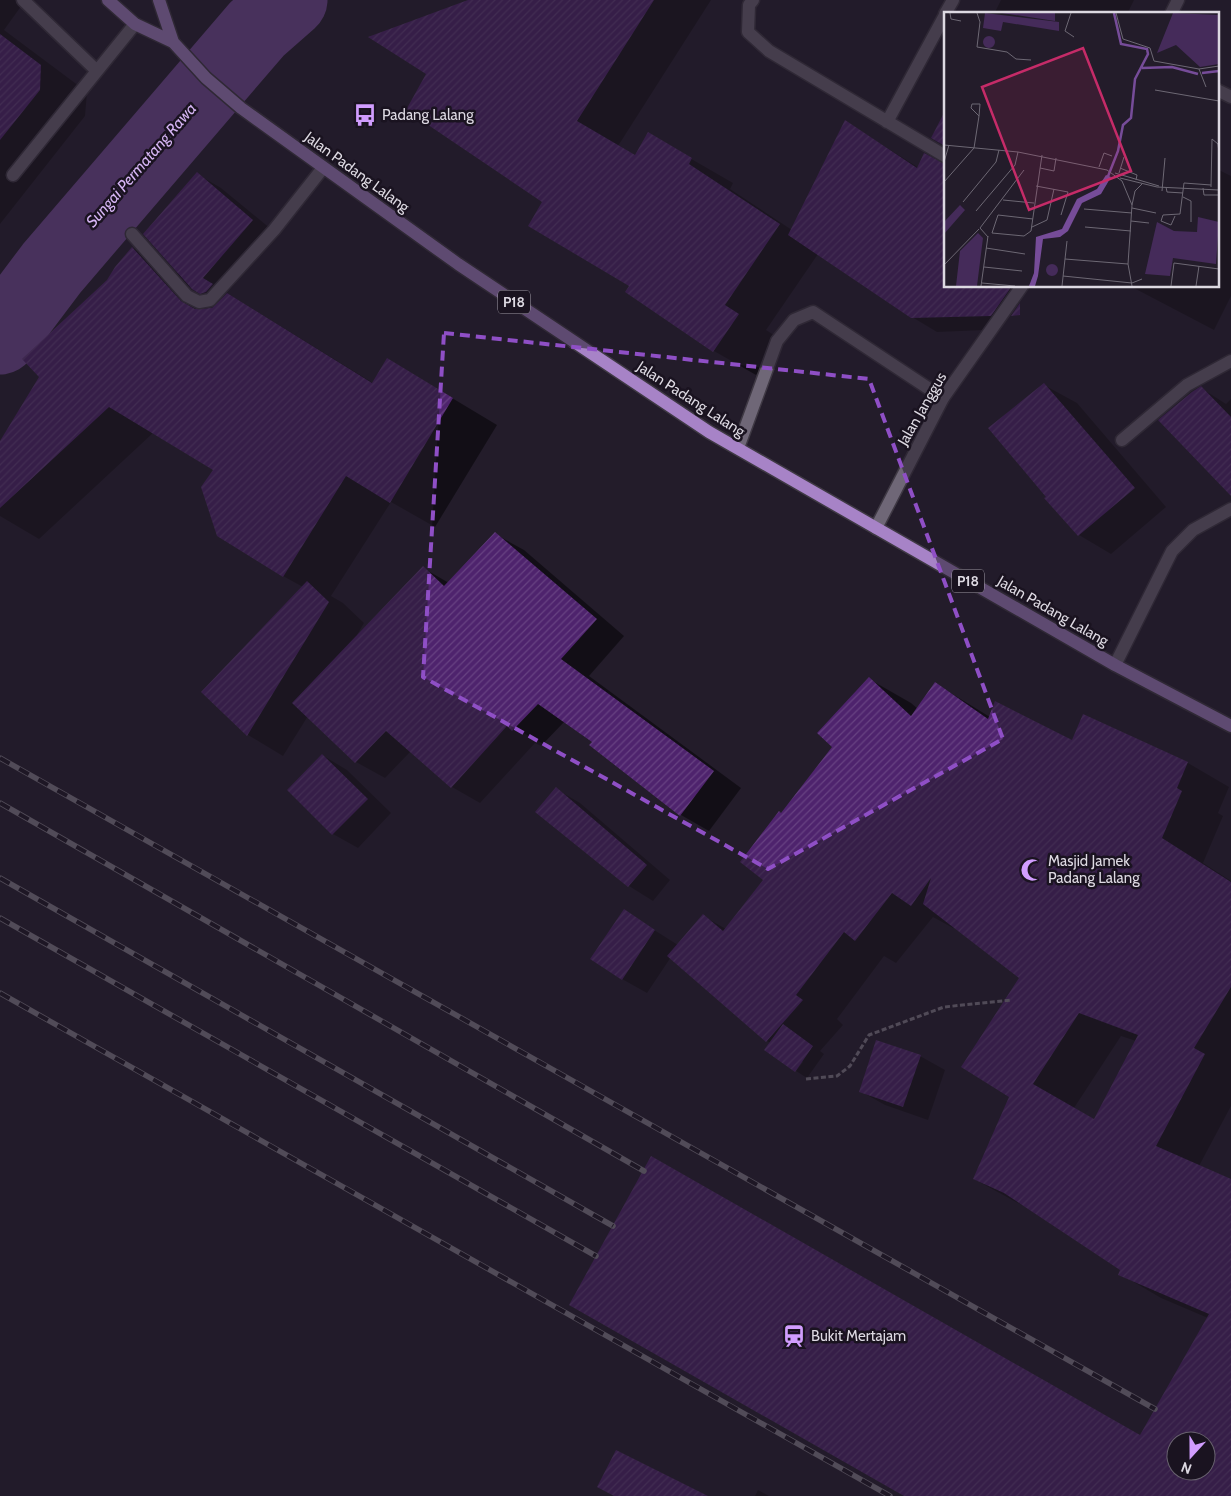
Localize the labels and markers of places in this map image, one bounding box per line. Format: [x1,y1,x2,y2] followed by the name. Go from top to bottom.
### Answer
[352,102,378,128] bus stop icon: Padang Lalang
[382,106,474,124] place label: Padang Lalang
[1048,852,1140,887] place label: Masjid Jamek Padang Lalang
[1019,857,1045,883] mosque icon: Masjid Jamek Padang Lalang
[781,1323,807,1349] station icon: Bukit Mertajam
[811,1327,906,1345] place label: Bukit Mertajam

